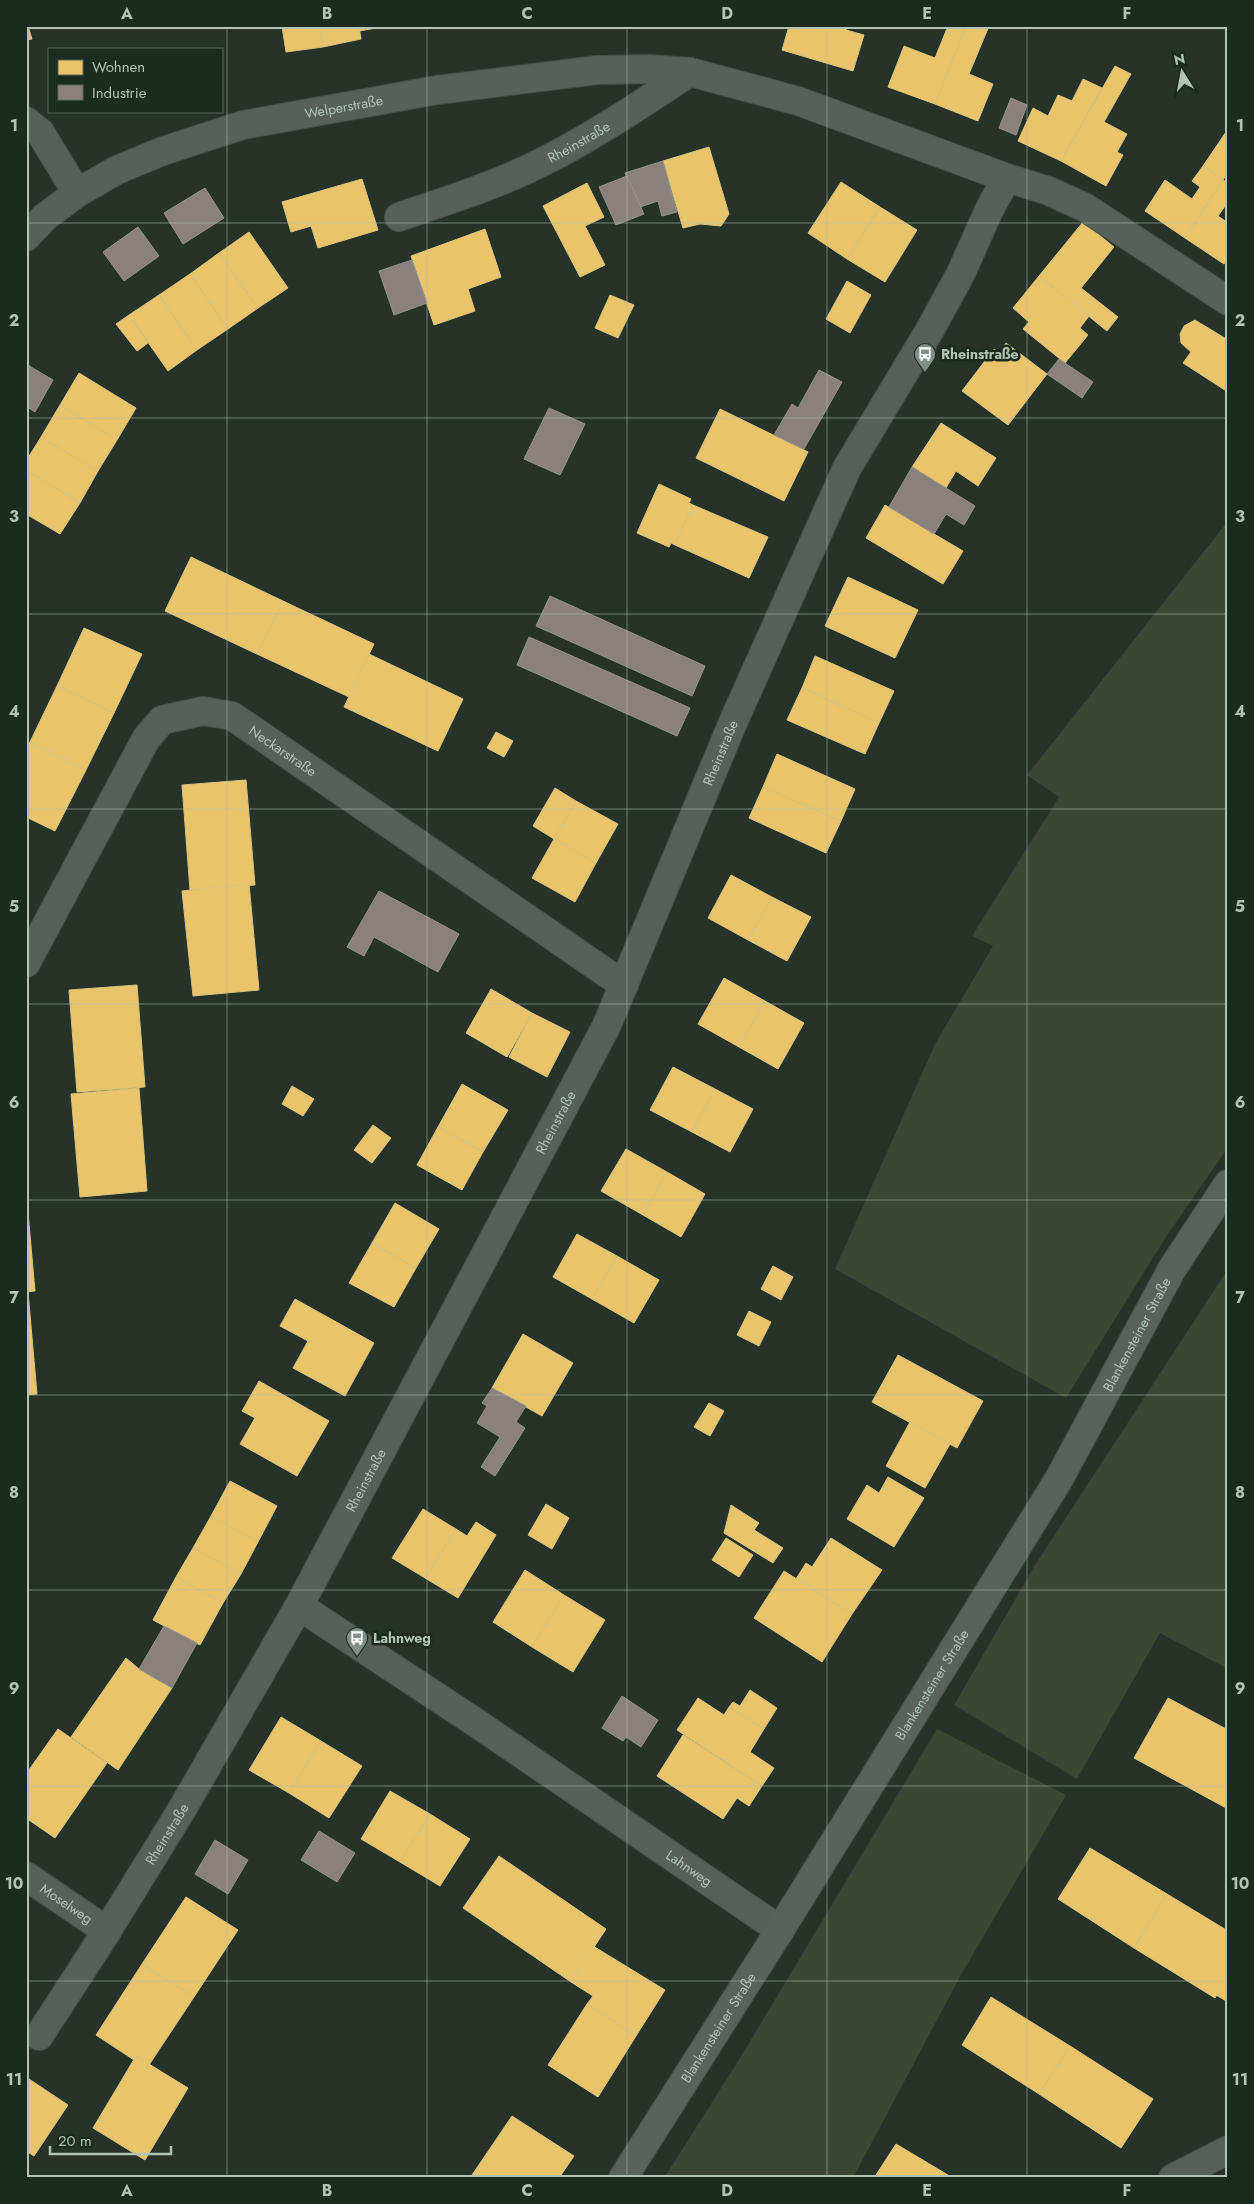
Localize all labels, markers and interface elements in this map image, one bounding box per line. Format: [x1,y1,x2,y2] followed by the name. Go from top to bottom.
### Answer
[120,2,133,25] text: A
[322,2,332,25] text: B
[521,2,533,25] text: C
[721,2,733,25] text: D
[922,2,932,25] text: E
[1123,2,1131,25] text: F
[48,48,222,112] legend
[1156,48,1206,98] north arrow
[1172,48,1187,70] text: N
[92,56,145,78] text: Wohnen
[92,82,147,104] text: Industrie
[303,90,384,124] street label: Welperstraße
[10,114,18,137] text: 1
[1236,114,1244,137] text: 1
[544,116,614,168] street label: Rheinstraße
[9,309,19,332] text: 2
[1235,309,1245,332] text: 2
[913,342,937,373] bus stop icon: Rheinstraße
[941,344,1019,364] place label: Rheinstraße
[9,505,19,528] text: 3
[1235,505,1245,528] text: 3
[8,700,20,723] text: 4
[1234,700,1246,723] text: 4
[698,717,743,789] street label: Rheinstraße
[245,721,321,781] street label: Neckarstraße
[9,895,19,918] text: 5
[1235,895,1245,918] text: 5
[530,1087,580,1158] street label: Rheinstraße
[9,1091,19,1114] text: 6
[1235,1091,1245,1114] text: 6
[1098,1274,1176,1395] street label: Blankensteiner Straße
[9,1286,19,1309] text: 7
[1235,1286,1245,1309] text: 7
[341,1445,391,1515] street label: Rheinstraße
[9,1481,19,1504] text: 8
[1235,1481,1245,1504] text: 8
[890,1625,974,1744] street label: Blankensteiner Straße
[345,1626,369,1657] bus stop icon: Lahnweg
[373,1628,431,1648] place label: Lahnweg
[9,1677,19,1700] text: 9
[1235,1677,1245,1700] text: 9
[140,1800,193,1869] street label: Rheinstraße
[662,1845,716,1891] street label: Lahnweg
[5,1872,23,1895] text: 10
[1231,1872,1249,1895] text: 10
[36,1879,97,1929] street label: Moselweg
[676,1969,761,2087] street label: Blankensteiner Straße
[6,2068,22,2091] text: 11
[1232,2068,1248,2091] text: 11
[50,2124,171,2156] scale bar
[58,2130,92,2152] text: 20 m
[120,2179,133,2202] text: A
[322,2179,332,2202] text: B
[521,2179,533,2202] text: C
[721,2179,733,2202] text: D
[922,2179,932,2202] text: E
[1123,2179,1131,2202] text: F

